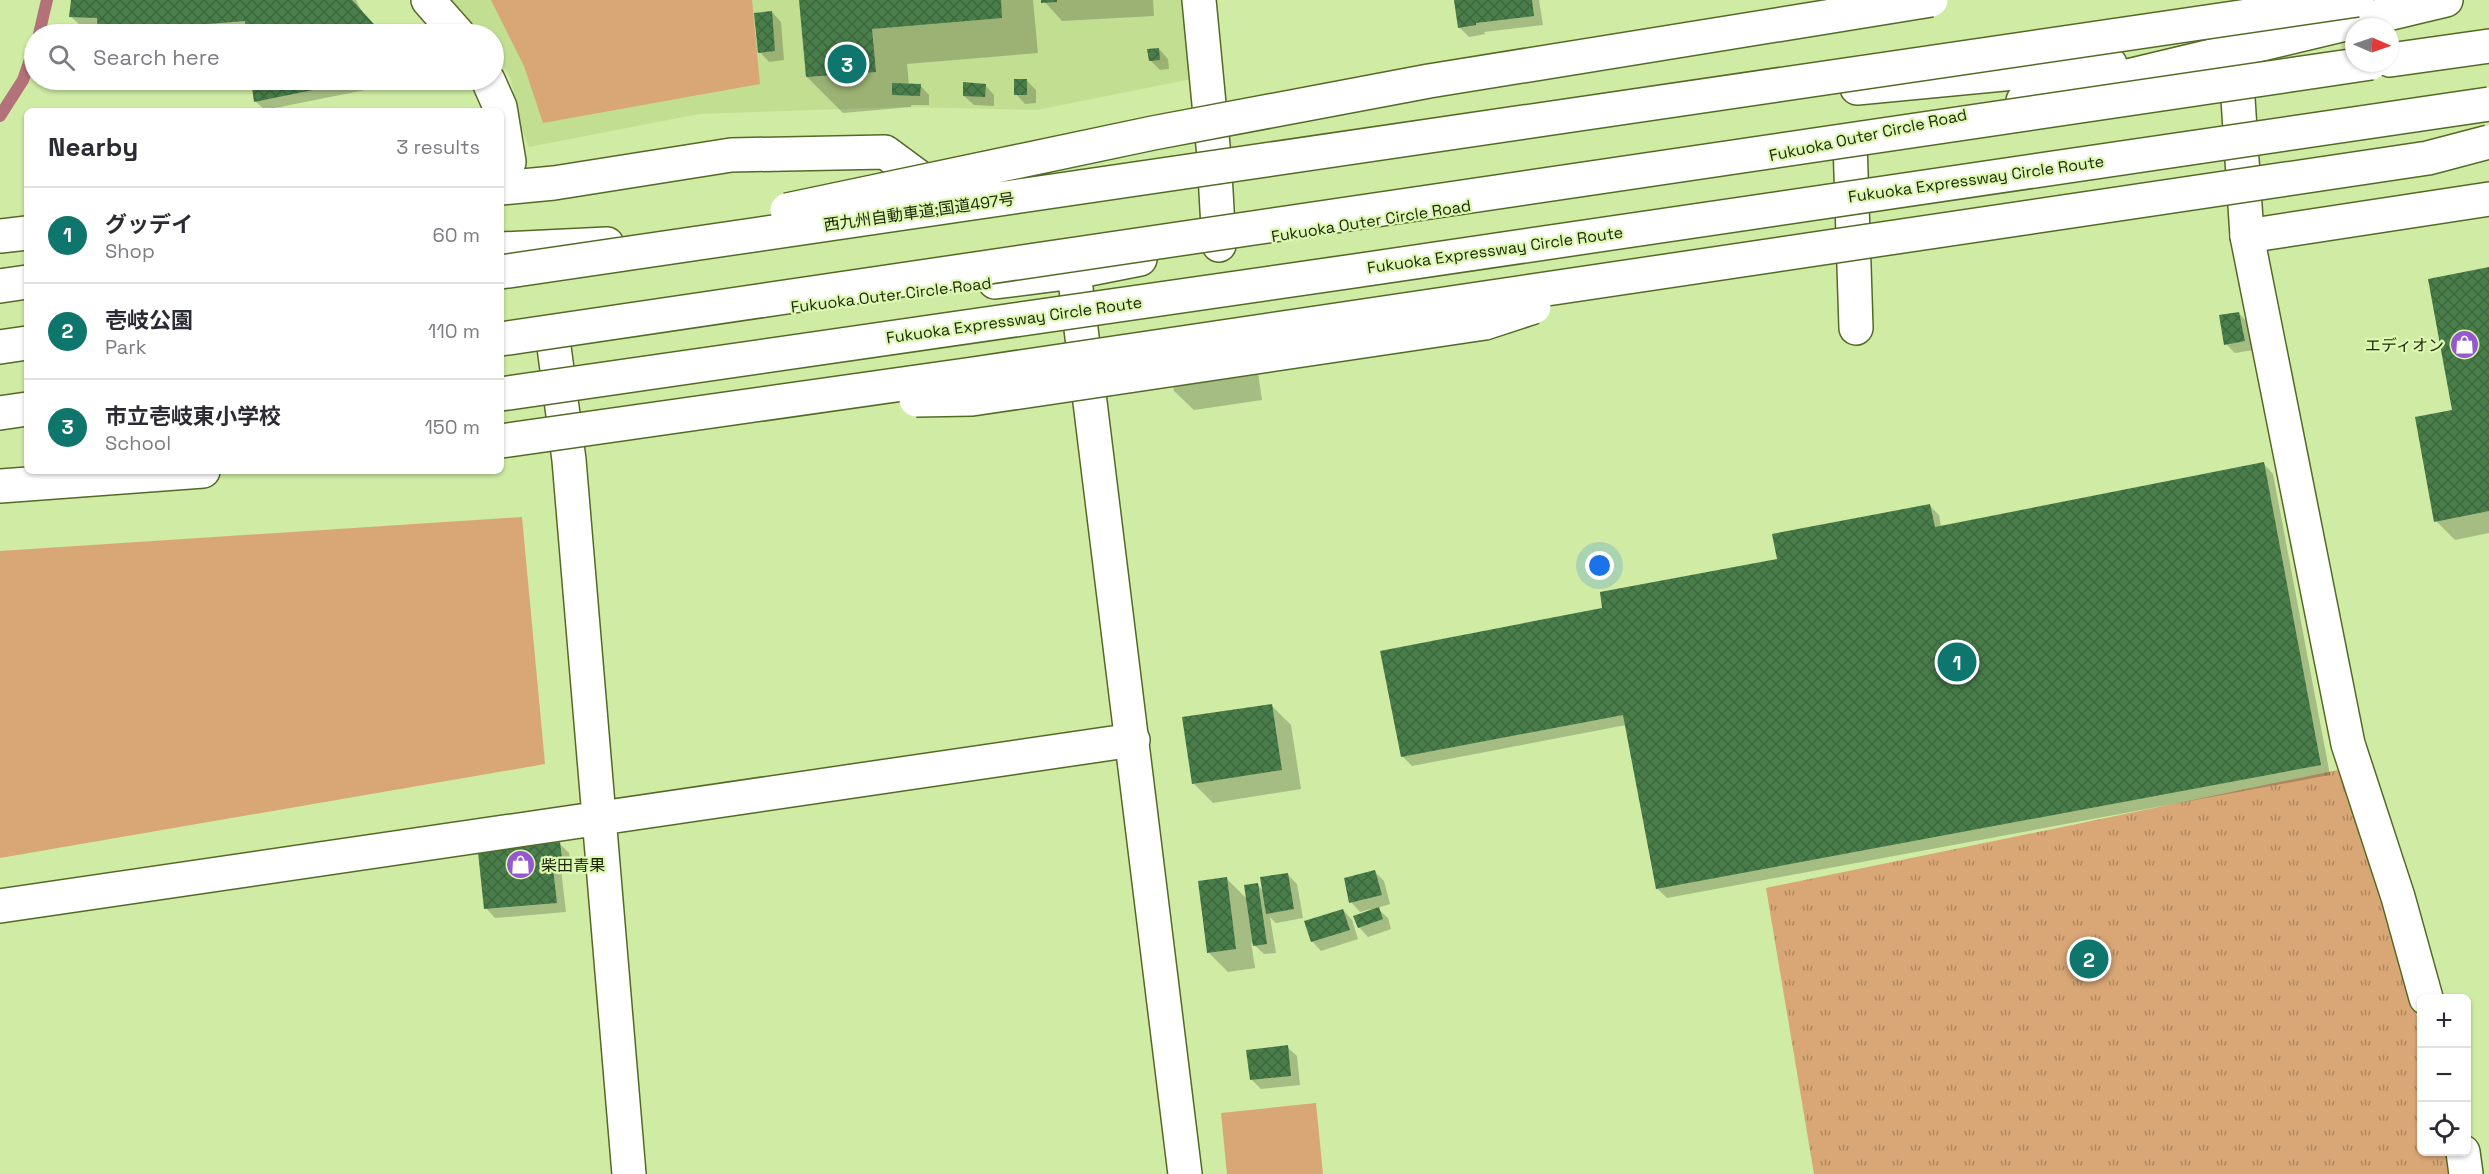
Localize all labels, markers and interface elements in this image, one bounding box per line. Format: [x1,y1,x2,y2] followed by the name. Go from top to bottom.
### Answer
[2345,18,2399,72] north arrow
[24,24,504,90] search box
[45,41,78,74] icon: search
[828,42,866,86] pin: 3
[93,43,220,71] text: Search here
[1767,104,1969,166] street label: Fukuoka Outer Circle Road
[48,130,138,164] text: Nearby
[396,134,480,160] text: 3 results
[1847,151,2105,207] street label: Fukuoka Expressway Circle Route
[822,188,1016,236] street label: 西九州自動車道;国道497号
[1270,195,1472,247] street label: Fukuoka Outer Circle Road
[105,210,193,238] text: グッデイ
[63,222,72,248] text: 1
[433,222,480,248] text: 60 m
[1366,222,1624,278] street label: Fukuoka Expressway Circle Route
[105,238,155,264] text: Shop
[790,272,992,318] street label: Fukuoka Outer Circle Road
[885,292,1143,348] street label: Fukuoka Expressway Circle Route
[105,306,193,334] text: 壱岐公園
[62,318,73,344] text: 2
[428,318,480,344] text: 110 m
[2449,329,2481,361] shop icon: エディオン
[105,334,147,360] text: Park
[2365,335,2444,356] place label: エディオン
[105,402,281,430] text: 市立壱岐東小学校
[61,414,74,440] text: 3
[425,414,480,440] text: 150 m
[105,430,171,456] text: School
[1585,551,1614,580] your location
[1938,640,1976,684] pin: 1
[504,849,536,881] shop icon: 柴田青果
[541,855,605,876] place label: 柴田青果
[2070,936,2108,982] pin: 2
[2417,994,2471,1156] map controls
[2417,994,2471,1048] button: +
[2417,1048,2471,1102] button: −
[2417,1102,2471,1156] button: locate

